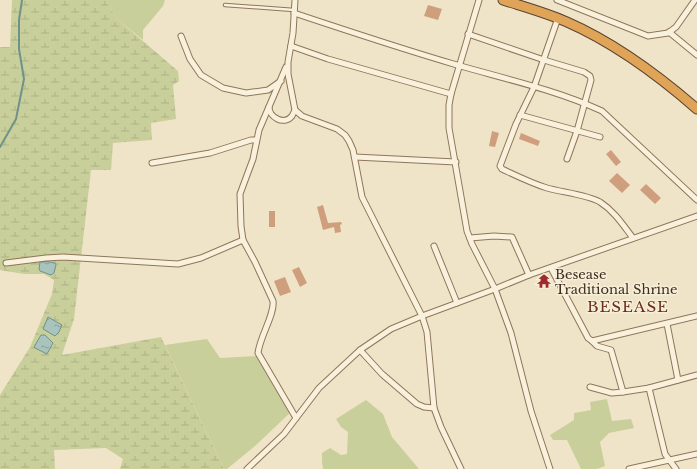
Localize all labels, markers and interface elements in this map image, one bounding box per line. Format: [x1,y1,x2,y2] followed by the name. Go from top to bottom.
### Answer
[555,266,677,298] place label: Besease Traditional Shrine
[536,273,552,289] temple icon: Besease Traditional Shrine
[587,297,669,316] district label: BESEASE

